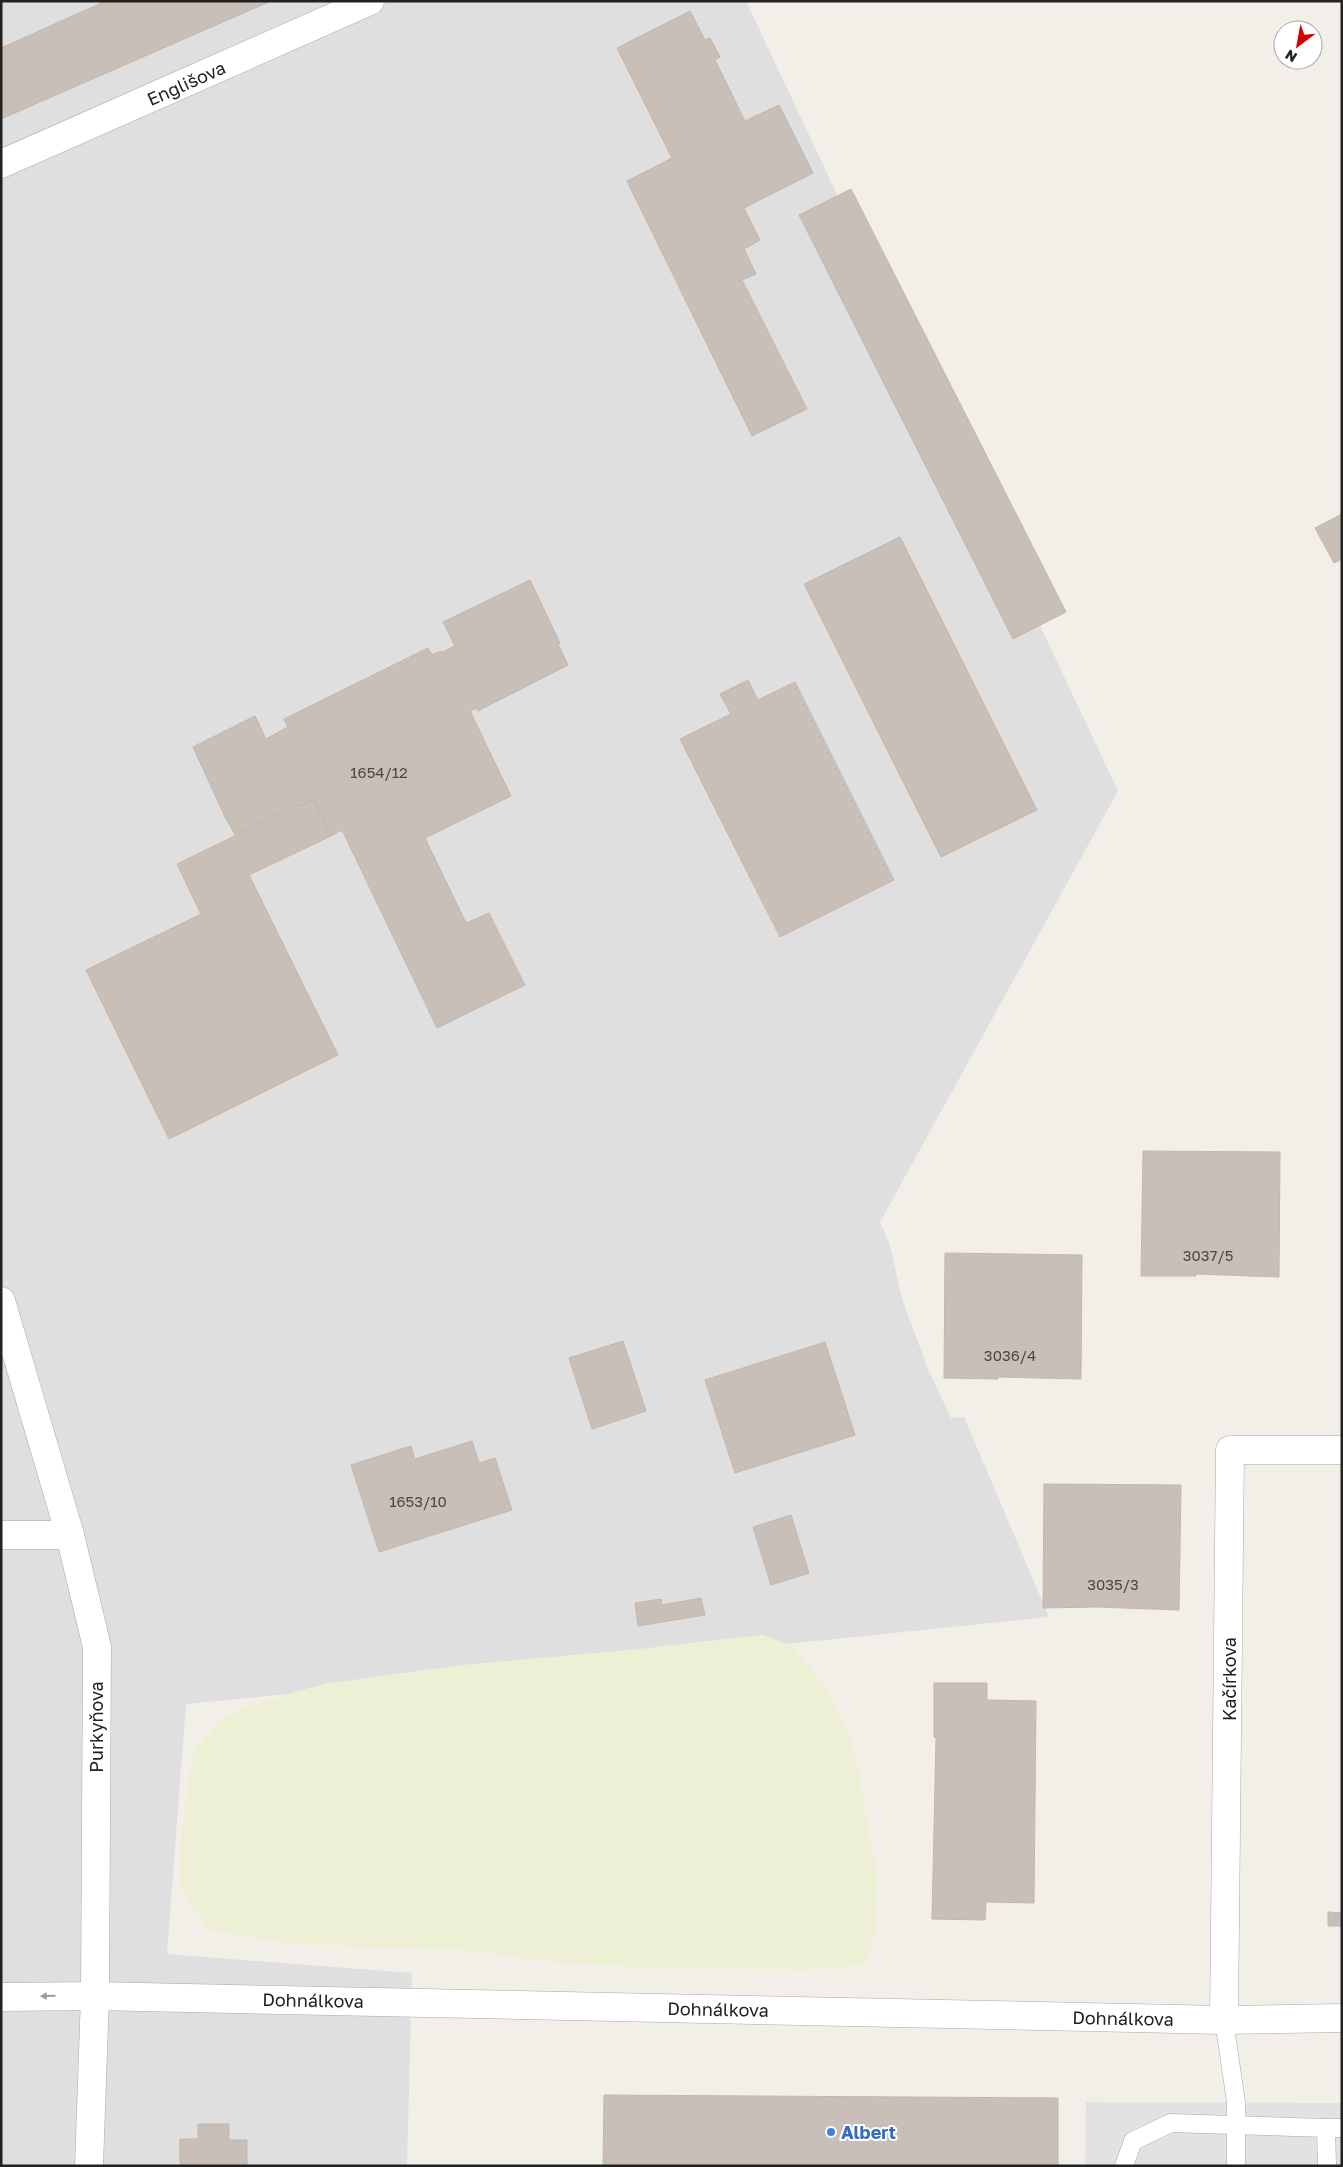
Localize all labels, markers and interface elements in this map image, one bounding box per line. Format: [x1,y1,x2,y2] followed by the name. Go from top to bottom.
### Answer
[1273,20,1323,70] north arrow
[1282,46,1300,66] text: N
[143,56,229,110] street label: Englišova
[350,763,408,781] house number: 1654/12
[1183,1246,1233,1264] house number: 3037/5
[984,1346,1036,1364] house number: 3036/4
[389,1492,447,1510] house number: 1653/10
[1087,1575,1139,1593] house number: 3035/3
[1218,1637,1240,1721] street label: Kačírkova
[85,1681,107,1773] street label: Purkyňova
[262,1988,364,2012] street label: Dohnálkova
[40,1993,56,2001] one-way arrow
[667,1997,769,2021] street label: Dohnálkova
[1072,2006,1174,2030] street label: Dohnálkova
[841,2121,896,2143] place label: Albert
[825,2126,837,2138] marker: Albert

